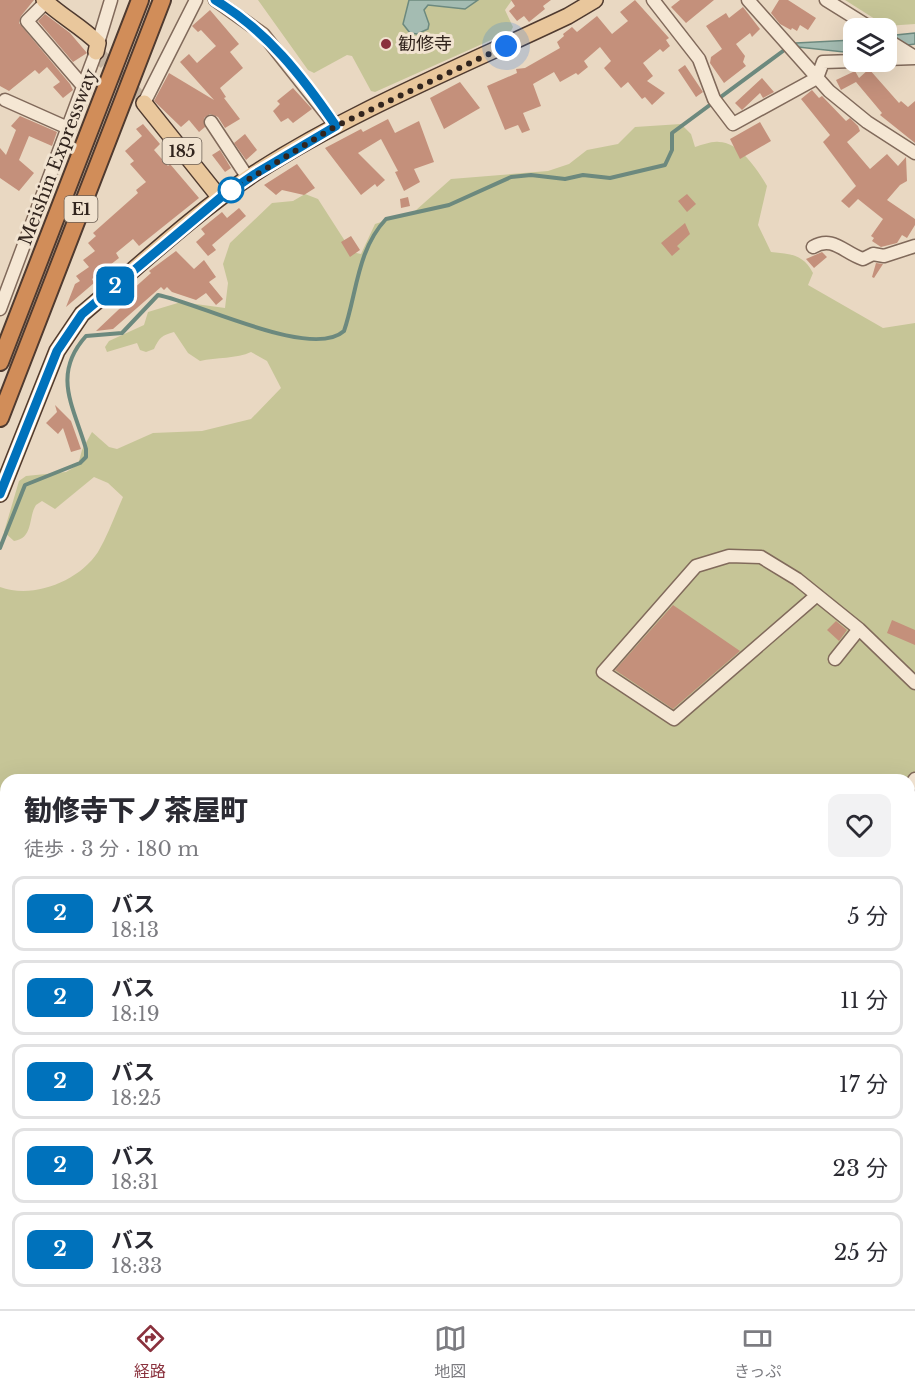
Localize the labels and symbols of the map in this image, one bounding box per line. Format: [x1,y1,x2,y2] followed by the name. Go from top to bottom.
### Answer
[491,31,521,61] your location
[398,33,452,55] place label: 勧修寺
[379,37,393,51] marker: 勧修寺
[14,65,102,248] street label: Meishin Expressway
[162,138,201,164] road number: 185
[218,177,244,203] unlabelled marker
[64,196,98,222] road number: E1
[96,266,134,306] line badge: 2

